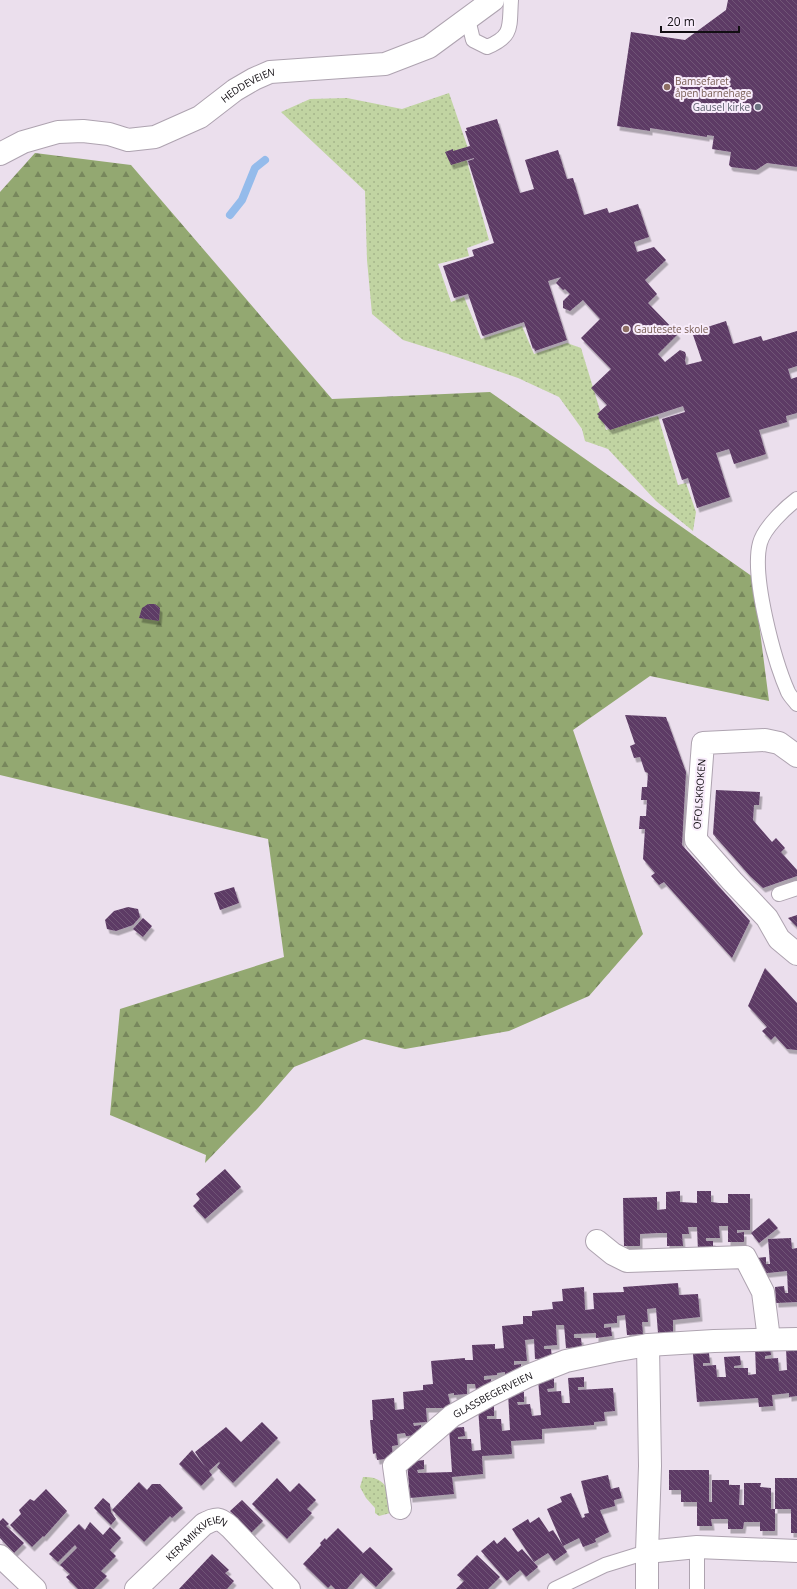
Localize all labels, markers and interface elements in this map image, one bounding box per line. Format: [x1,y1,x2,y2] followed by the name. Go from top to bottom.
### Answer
[661,8,739,34] scale bar
[667,13,695,30] text: 20 m
[218,65,275,105] street label: HEDDEVEIEN
[675,74,752,100] place label: Bamsefaret åpen barnehage
[662,82,672,92] marker: Bamsefaret åpen barnehage
[693,100,750,114] place label: Gausel kirke
[753,102,763,112] marker: Gausel kirke
[634,322,709,336] place label: Gautesete skole
[621,324,631,334] marker: Gautesete skole
[690,758,708,830] street label: OFOLSKROKEN
[450,1368,535,1421] street label: GLASSBEGERVEIEN
[162,1512,231,1564] street label: KERAMIKKVEIEN

